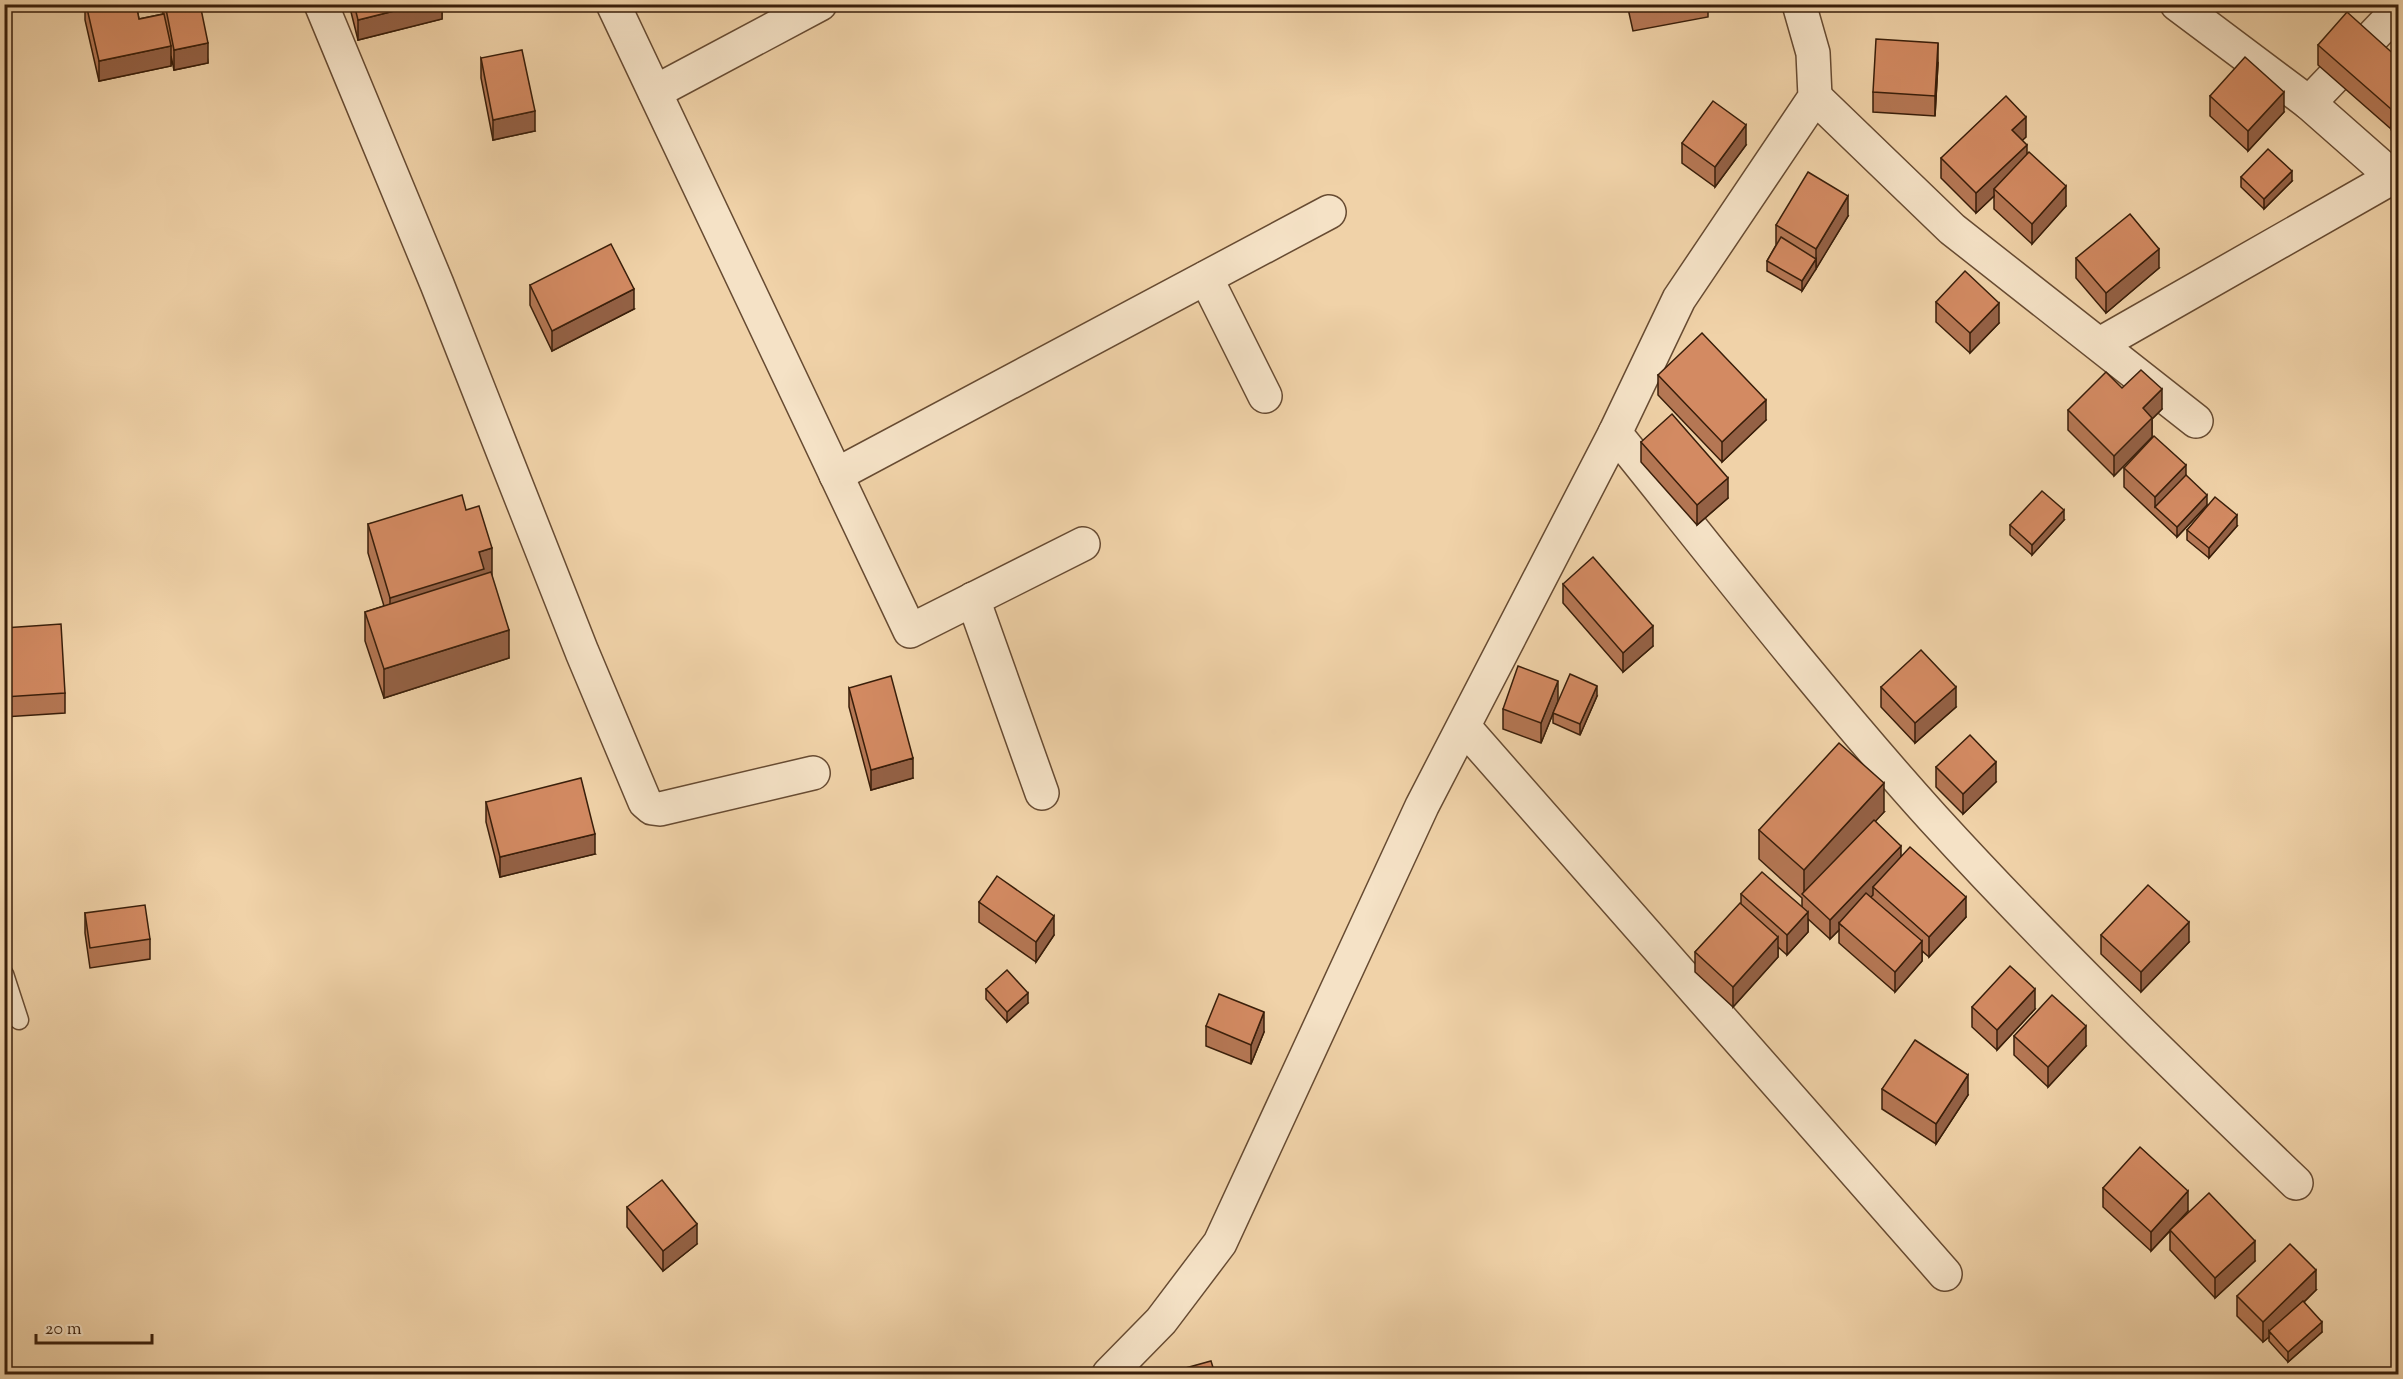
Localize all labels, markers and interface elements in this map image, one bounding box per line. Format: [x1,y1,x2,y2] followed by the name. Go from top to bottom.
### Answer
[36,1307,152,1345] scale bar
[45,1317,82,1343] text: 20 m

